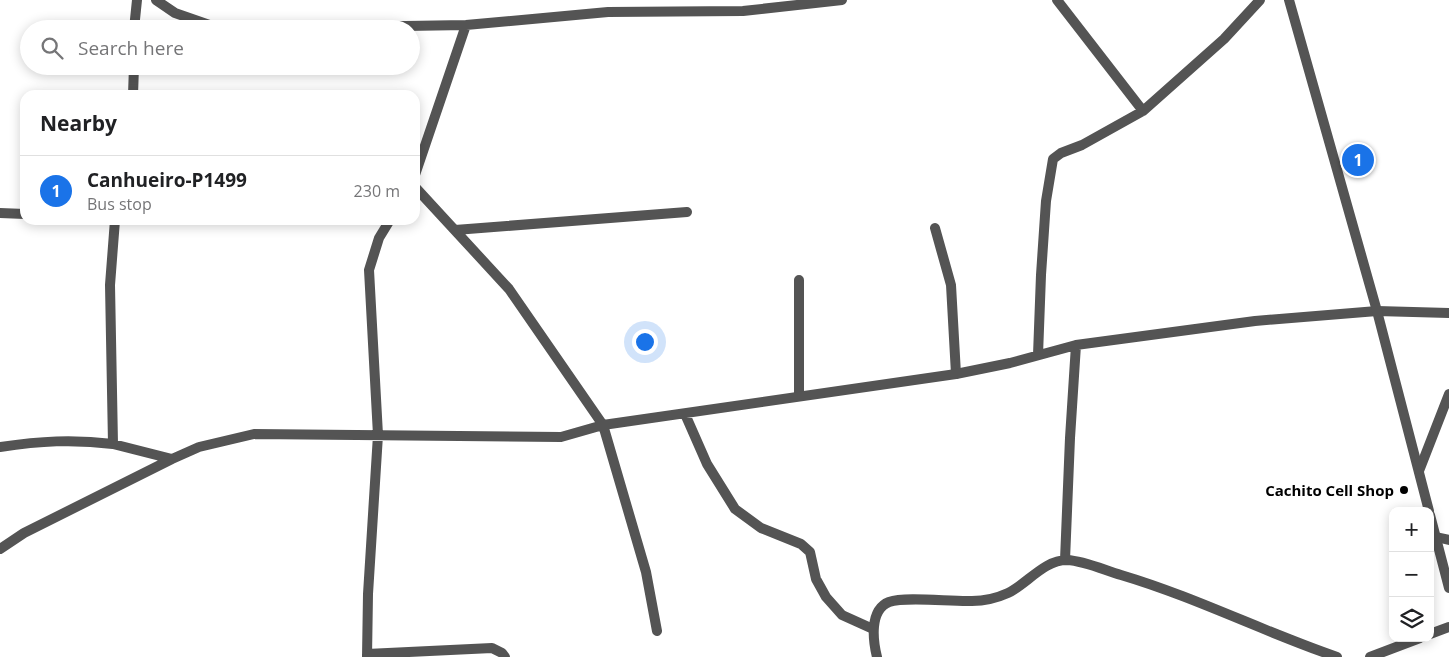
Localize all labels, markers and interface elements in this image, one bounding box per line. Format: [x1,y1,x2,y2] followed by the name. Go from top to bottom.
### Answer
[20,20,420,75] search box
[38,34,66,62] icon: search
[78,35,184,61] text: Search here
[40,109,117,137] text: Nearby
[1342,141,1374,179] pin: 1
[87,167,247,193] text: Canhueiro-P1499
[51,180,61,202] text: 1
[354,180,400,202] text: 230 m
[87,193,152,215] text: Bus stop
[632,329,658,355] your location
[1265,480,1394,500] place label: Cachito Cell Shop
[1398,484,1410,496] marker: Cachito Cell Shop
[1389,507,1434,642] map controls
[1389,507,1434,552] button: +
[1389,552,1434,597] button: −
[1389,597,1434,642] button: layers

